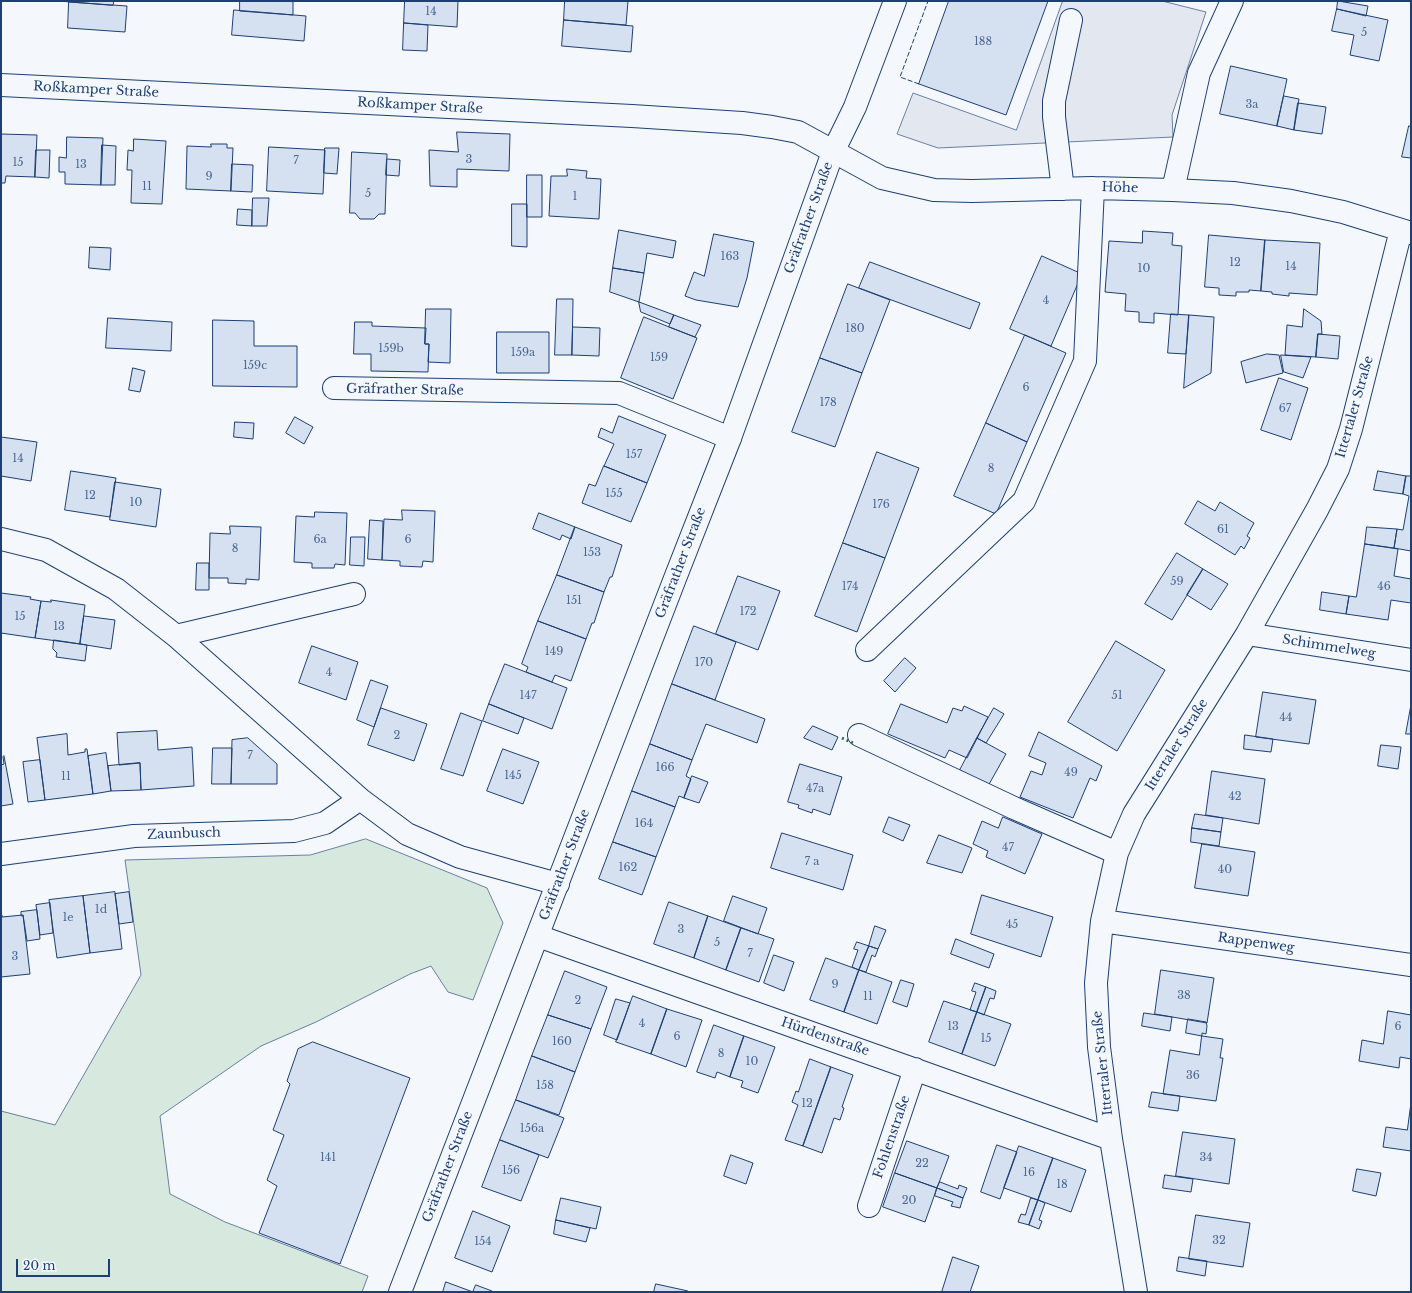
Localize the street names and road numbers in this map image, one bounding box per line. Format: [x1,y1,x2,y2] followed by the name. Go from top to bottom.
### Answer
[33,79,159,101] street label: Roßkamper Straße
[357,95,483,117] street label: Roßkamper Straße
[782,160,836,276] street label: Gräfrather Straße
[1101,180,1139,196] street label: Höhe
[1333,354,1377,460] street label: Ittertaler Straße
[346,381,464,399] street label: Gräfrather Straße
[653,505,709,621] street label: Gräfrather Straße
[1281,632,1377,662] street label: Schimmelweg
[1142,696,1212,794] street label: Ittertaler Straße
[537,807,593,923] street label: Gräfrather Straße
[147,825,221,843] street label: Zaunbusch
[1217,930,1295,956] street label: Rappenweg
[1090,1010,1116,1116] street label: Ittertaler Straße
[779,1015,871,1059] street label: Hürdenstraße
[870,1093,914,1181] street label: Fohlenstraße
[420,1109,476,1225] street label: Gräfrather Straße

